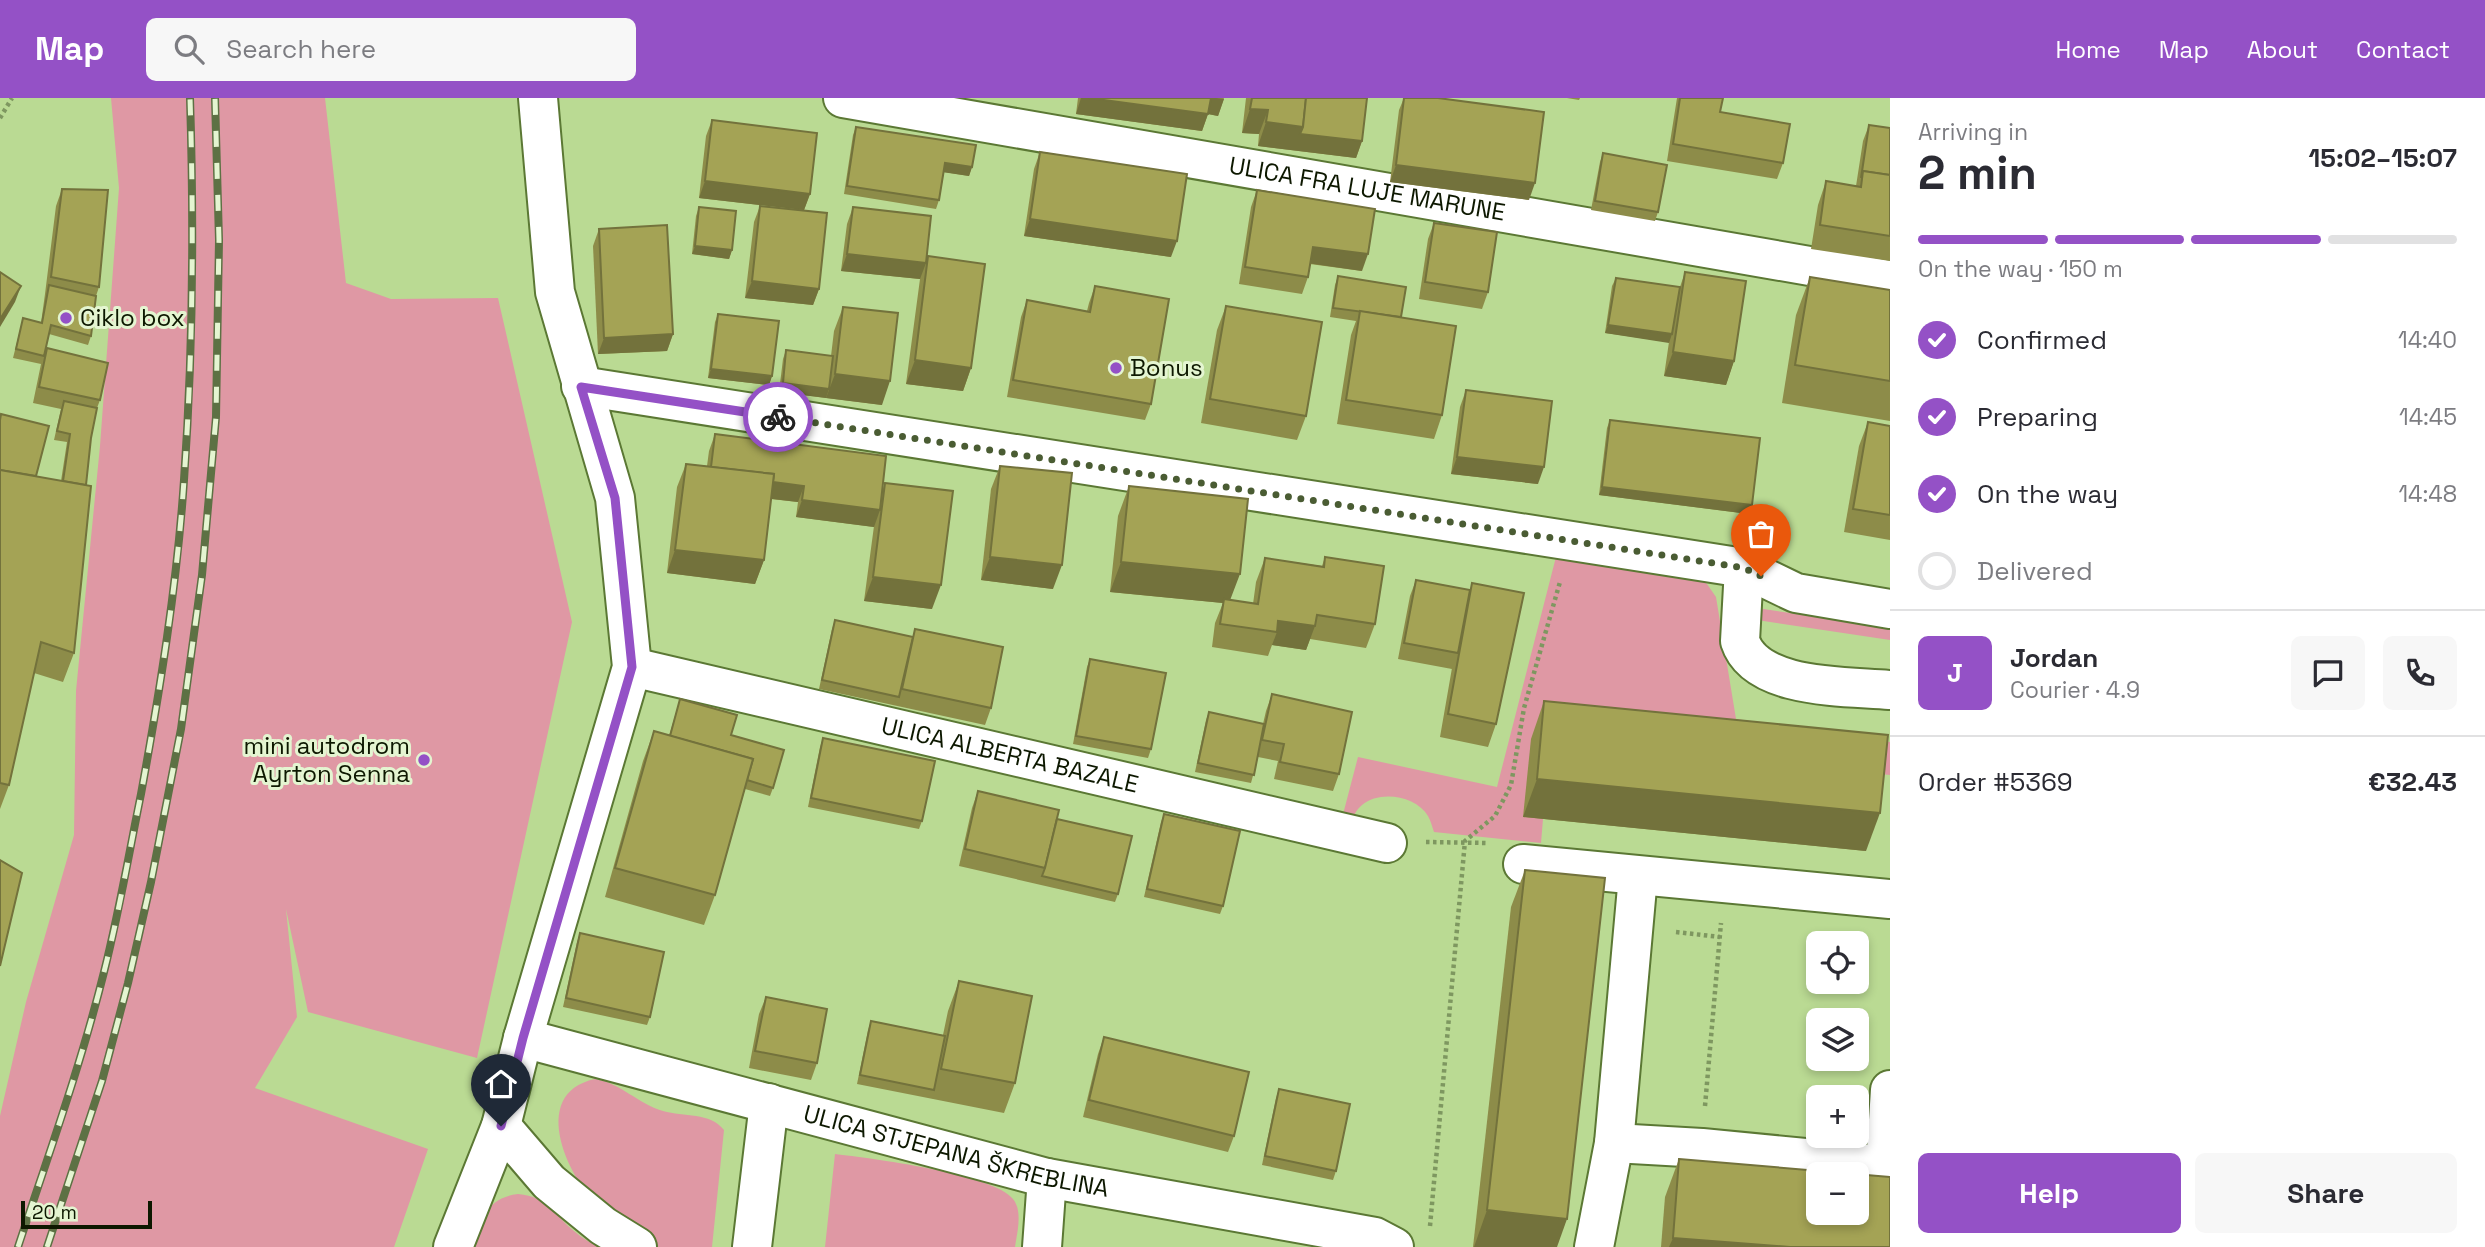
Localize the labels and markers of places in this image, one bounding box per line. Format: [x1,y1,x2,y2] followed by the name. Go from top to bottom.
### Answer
[80,302,185,333] place label: Ciklo box
[58,310,74,326] marker: Ciklo box
[1130,352,1203,383] place label: Bonus
[1108,360,1124,376] marker: Bonus
[1731,504,1791,576] pin
[244,730,410,789] place label: mini autodrom Ayrton Senna
[416,752,432,768] marker: mini autodrom Ayrton Senna
[471,1054,531,1126] pin

